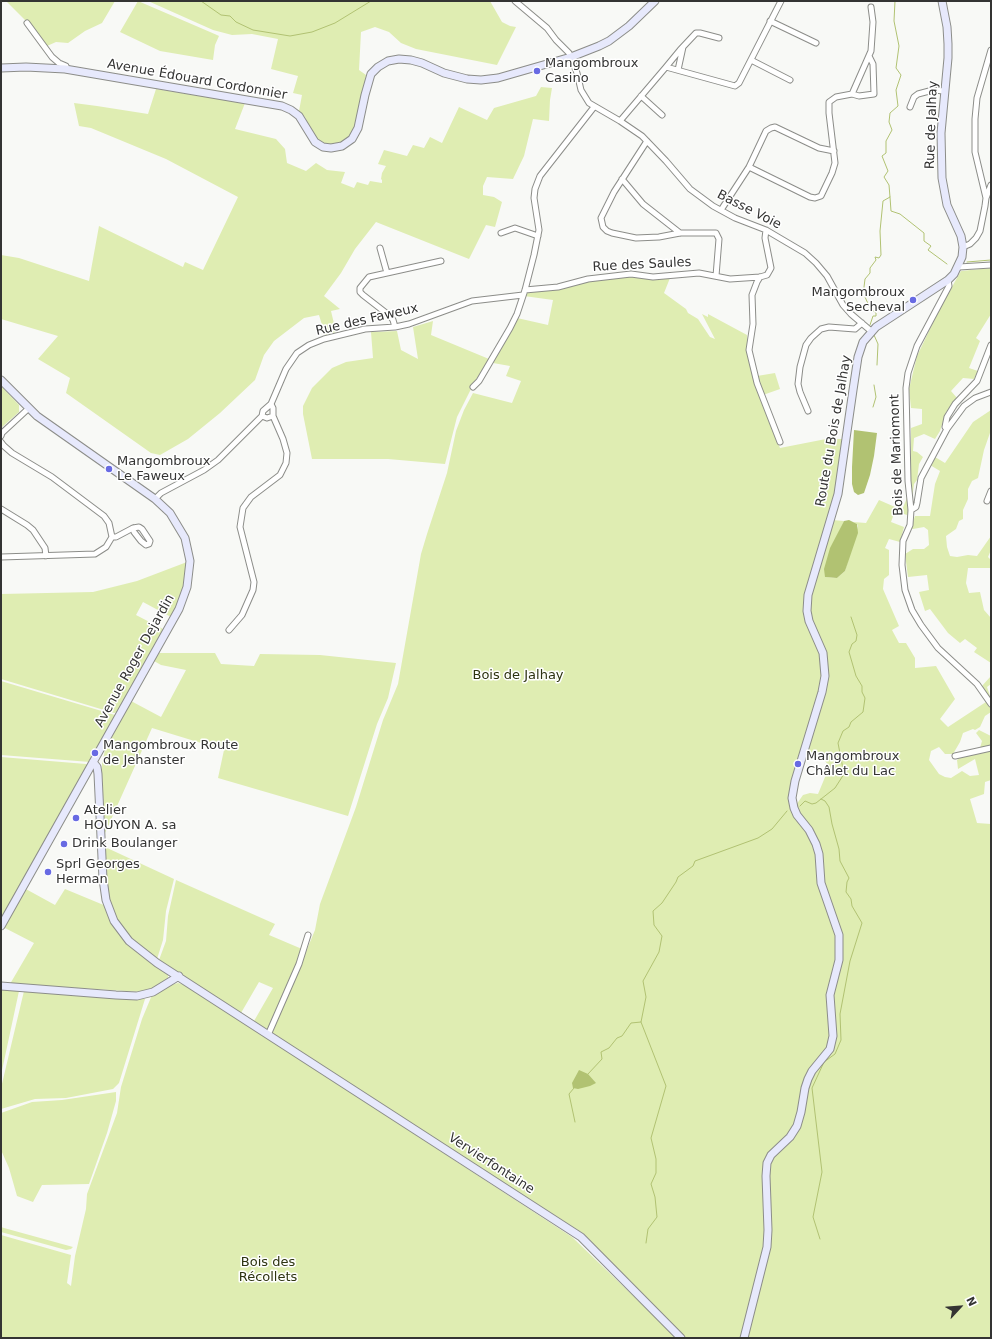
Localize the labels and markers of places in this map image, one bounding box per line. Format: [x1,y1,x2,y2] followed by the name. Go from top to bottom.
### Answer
[545,56,638,87] place label: Mangombroux Casino
[532,66,542,76] marker: Mangombroux Casino
[812,285,905,316] place label: Mangombroux Secheval
[908,295,918,305] marker: Mangombroux Secheval
[117,454,210,485] place label: Mangombroux Le Faweux
[104,464,114,474] marker: Mangombroux Le Faweux
[103,738,238,769] place label: Mangombroux Route de Jehanster
[90,748,100,758] marker: Mangombroux Route de Jehanster
[806,749,899,780] place label: Mangombroux Châlet du Lac
[793,759,803,769] marker: Mangombroux Châlet du Lac
[84,803,177,834] place label: Atelier HOUYON A. sa
[71,813,81,823] marker: Atelier HOUYON A. sa
[72,836,177,852] place label: Drink Boulanger
[59,839,69,849] marker: Drink Boulanger
[56,857,140,888] place label: Sprl Georges Herman
[43,867,53,877] marker: Sprl Georges Herman

